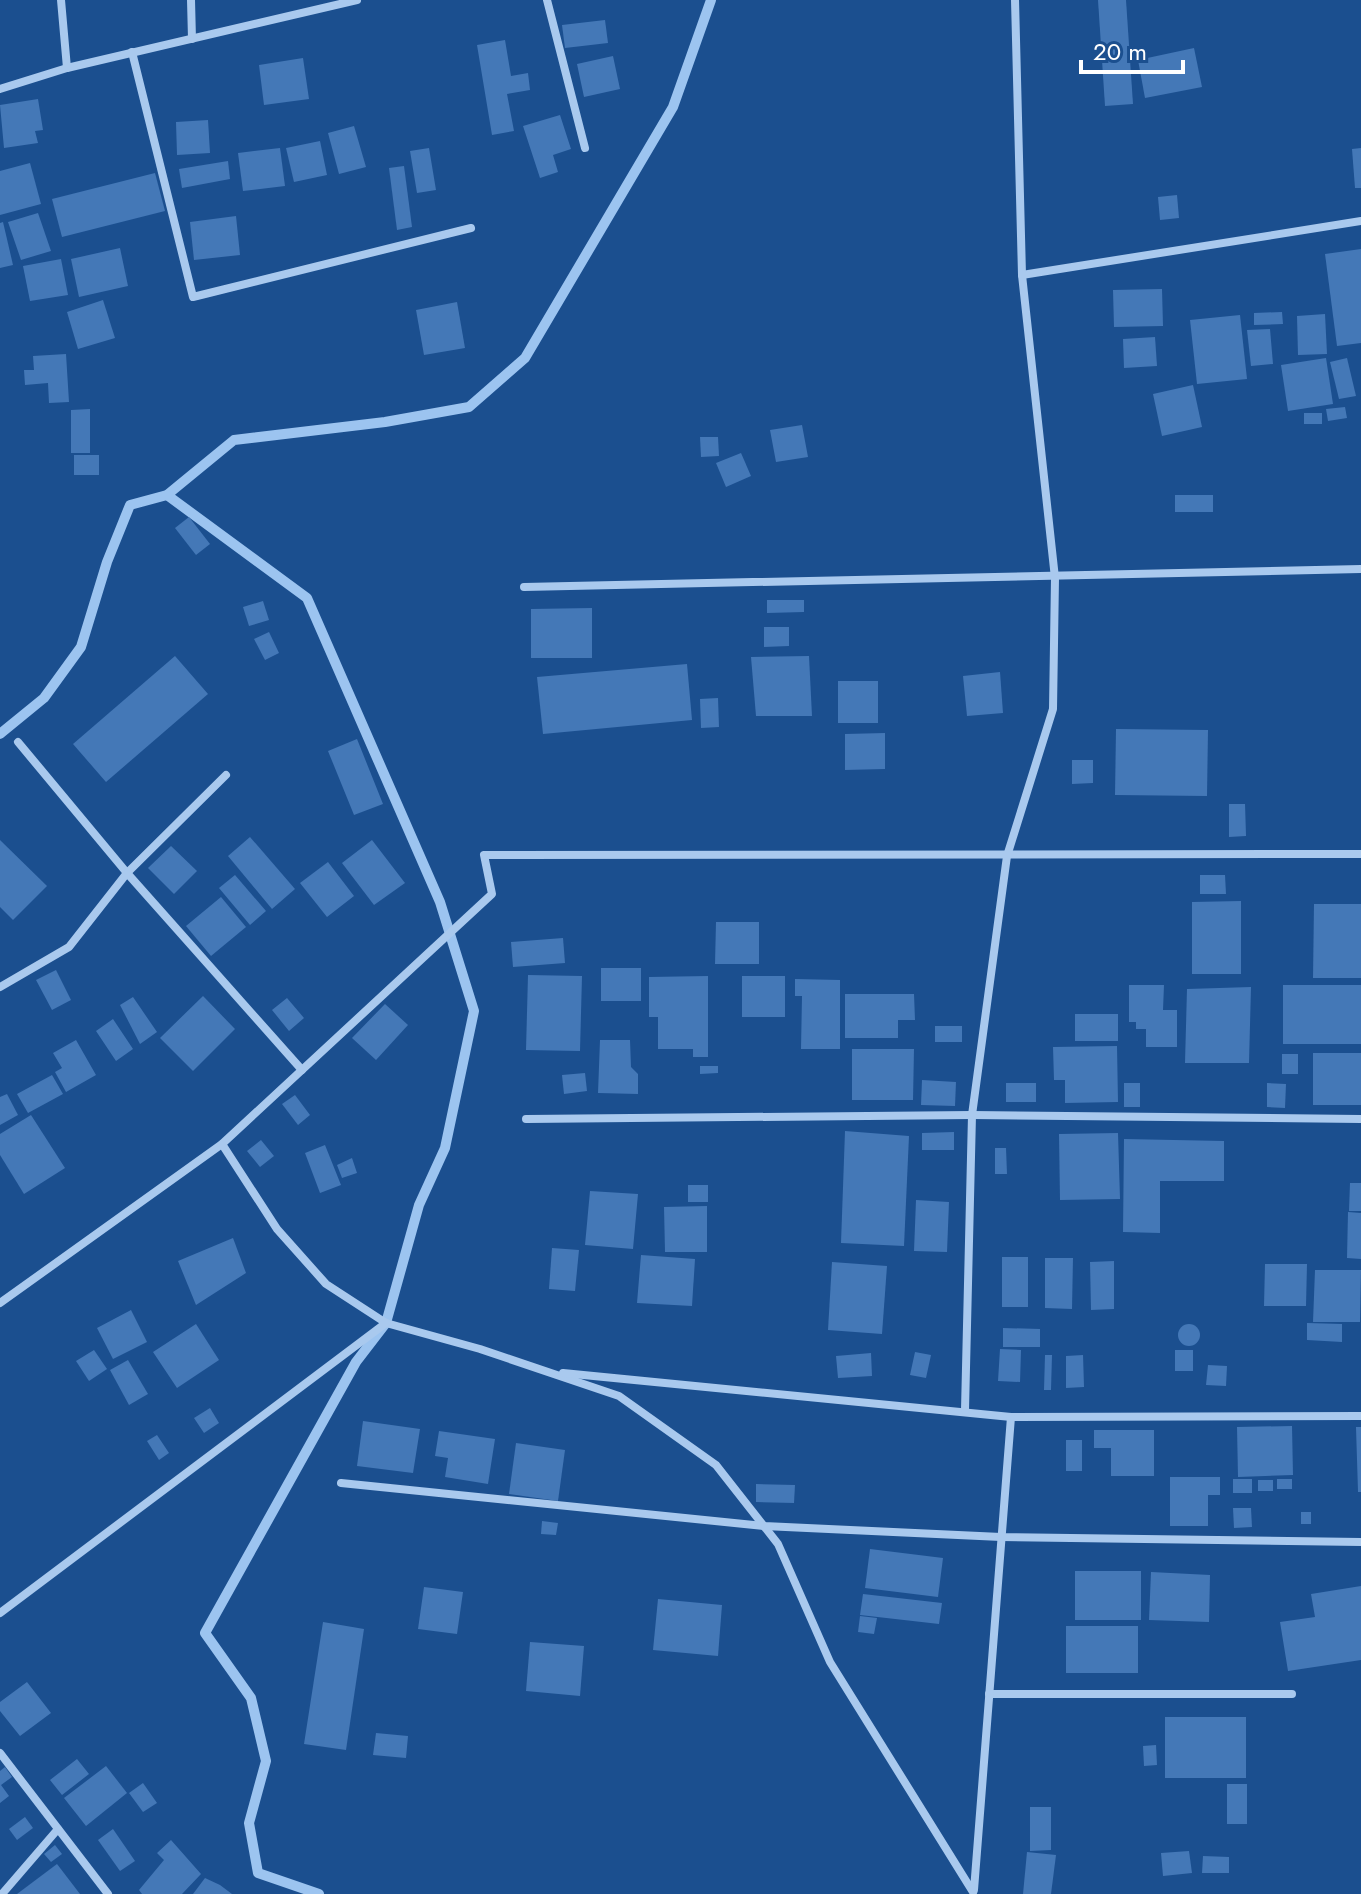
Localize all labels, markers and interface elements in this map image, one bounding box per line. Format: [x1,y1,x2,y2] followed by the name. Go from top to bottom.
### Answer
[1081,24,1183,74] scale bar
[1093,34,1147,69] text: 20 m

